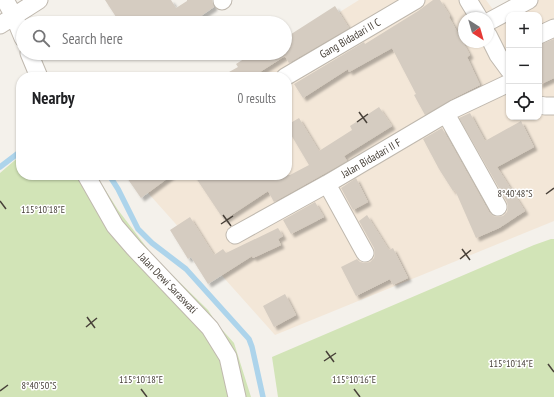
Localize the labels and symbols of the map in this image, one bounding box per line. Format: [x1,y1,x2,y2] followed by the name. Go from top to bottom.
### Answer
[458,12,494,48] north arrow
[317,15,383,61] street label: Gang Bidadari II C
[338,135,404,181] street label: Jalan Bidadari II F
[498,187,532,200] text: 8°40'48"S
[21,203,65,216] text: 115°10'18"E
[135,249,201,316] street label: Jalan Dewi Saraswati
[489,357,533,370] text: 115°10'14"E
[119,373,163,386] text: 115°10'18"E
[332,373,376,386] text: 115°10'16"E
[22,379,56,392] text: 8°40'50"S

